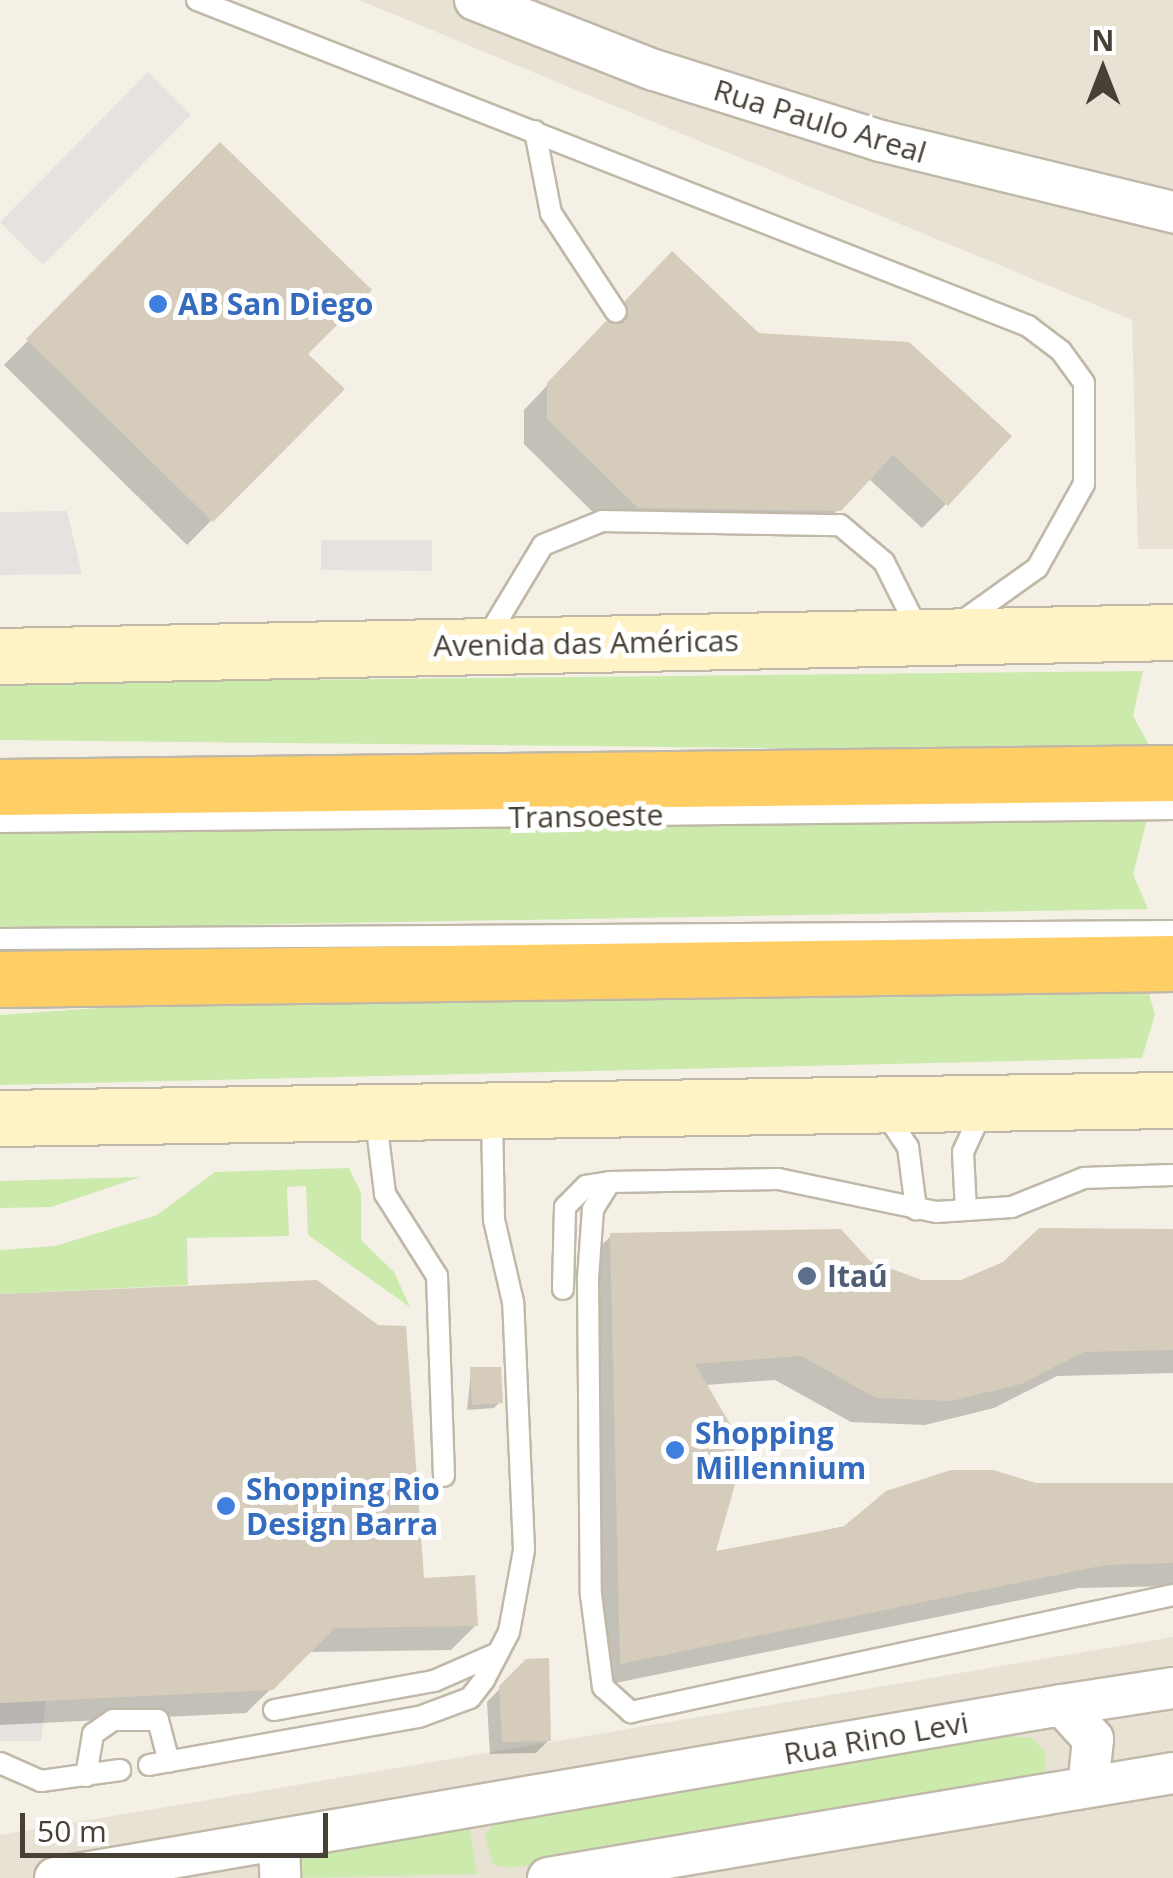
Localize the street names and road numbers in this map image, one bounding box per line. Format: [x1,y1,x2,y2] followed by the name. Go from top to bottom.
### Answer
[709,72,931,170] street label: Rua Paulo Areal
[433,622,739,664] street label: Avenida das Américas
[508,797,664,835] street label: Transoeste
[781,1704,971,1772] street label: Rua Rino Levi

